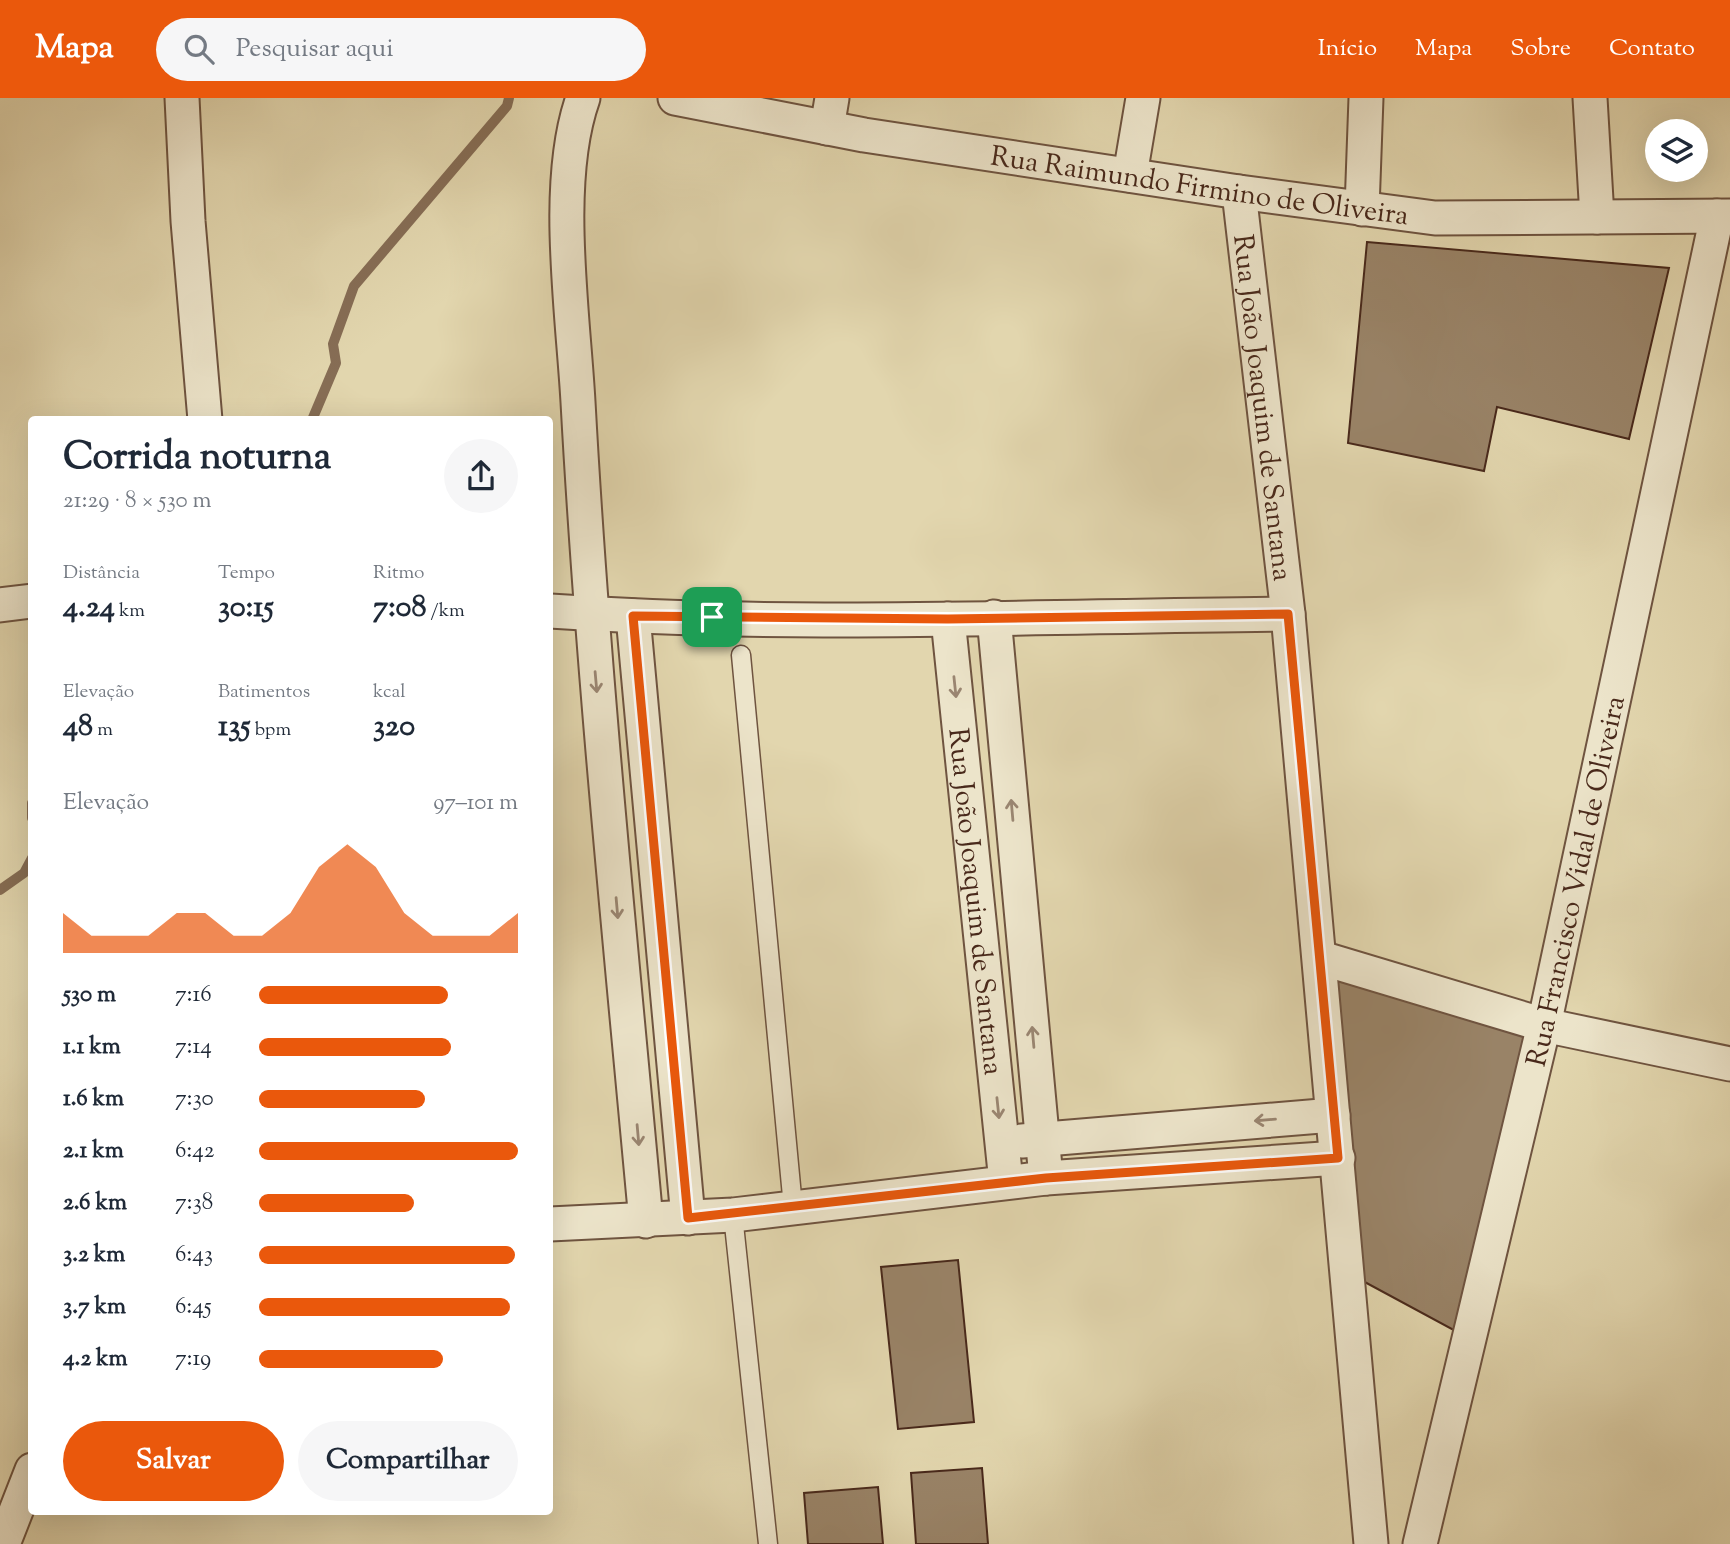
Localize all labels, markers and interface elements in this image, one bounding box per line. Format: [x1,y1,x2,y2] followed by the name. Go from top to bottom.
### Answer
[156,18,646,81] search box
[35,25,114,73] text: Mapa
[180,30,218,68] icon: search
[236,31,394,68] text: Pesquisar aqui
[1318,32,1377,66] text: Início
[1415,32,1472,66] text: Mapa
[1510,32,1571,66] text: Sobre
[1609,32,1695,66] text: Contato
[1645,119,1708,182] map controls
[1645,119,1708,182] button: layers
[988,138,1411,237] street label: Rua Raimundo Firmino de Oliveira
[1221,232,1301,583] street label: Rua João Joaquim de Santana
[63,432,331,486] text: Corrida noturna
[444,439,518,513] button: share
[63,485,212,518] text: 21:29 · 8 × 530 m
[63,560,140,587] text: Distância
[218,560,275,587] text: Tempo
[373,560,424,587] text: Ritmo
[63,587,115,630] text: 4.24
[218,587,274,630] text: 30:15
[373,587,426,630] text: 7:08
[682,587,742,647] pin
[115,598,145,625] text: km
[426,598,465,625] text: /km
[693,598,731,636] icon: arrive
[590,670,603,693] one-way arrow
[949,675,962,698] one-way arrow
[63,679,134,706] text: Elevação
[218,679,310,706] text: Batimentos
[373,679,406,706] text: kcal
[1518,692,1637,1071] street label: Rua Francisco Vidal de Oliveira
[63,706,93,749] text: 48
[218,706,251,749] text: 135
[373,706,415,749] text: 320
[93,717,113,744] text: m
[251,717,291,744] text: bpm
[936,726,1012,1077] street label: Rua João Joaquim de Santana
[63,787,149,820] text: Elevação
[433,787,518,820] text: 97–101 m
[1005,800,1018,822] one-way arrow
[611,896,624,919] one-way arrow
[63,979,116,1012] text: 530 m
[175,979,212,1012] text: 7:16
[1026,1026,1039,1049] one-way arrow
[63,1031,121,1064] text: 1.1 km
[175,1031,212,1064] text: 7:14
[63,1083,124,1116] text: 1.6 km
[175,1083,214,1116] text: 7:30
[992,1096,1005,1119] one-way arrow
[1254,1114,1277,1127] one-way arrow
[632,1123,645,1146] one-way arrow
[63,1135,124,1168] text: 2.1 km
[175,1135,215,1168] text: 6:42
[63,1187,127,1220] text: 2.6 km
[175,1187,213,1220] text: 7:38
[63,1239,125,1272] text: 3.2 km
[175,1239,213,1272] text: 6:43
[63,1291,126,1324] text: 3.7 km
[175,1291,212,1324] text: 6:45
[63,1343,128,1376] text: 4.2 km
[175,1343,211,1376] text: 7:19
[63,1421,284,1501] button: Salvar
[298,1421,518,1501] button: Compartilhar

